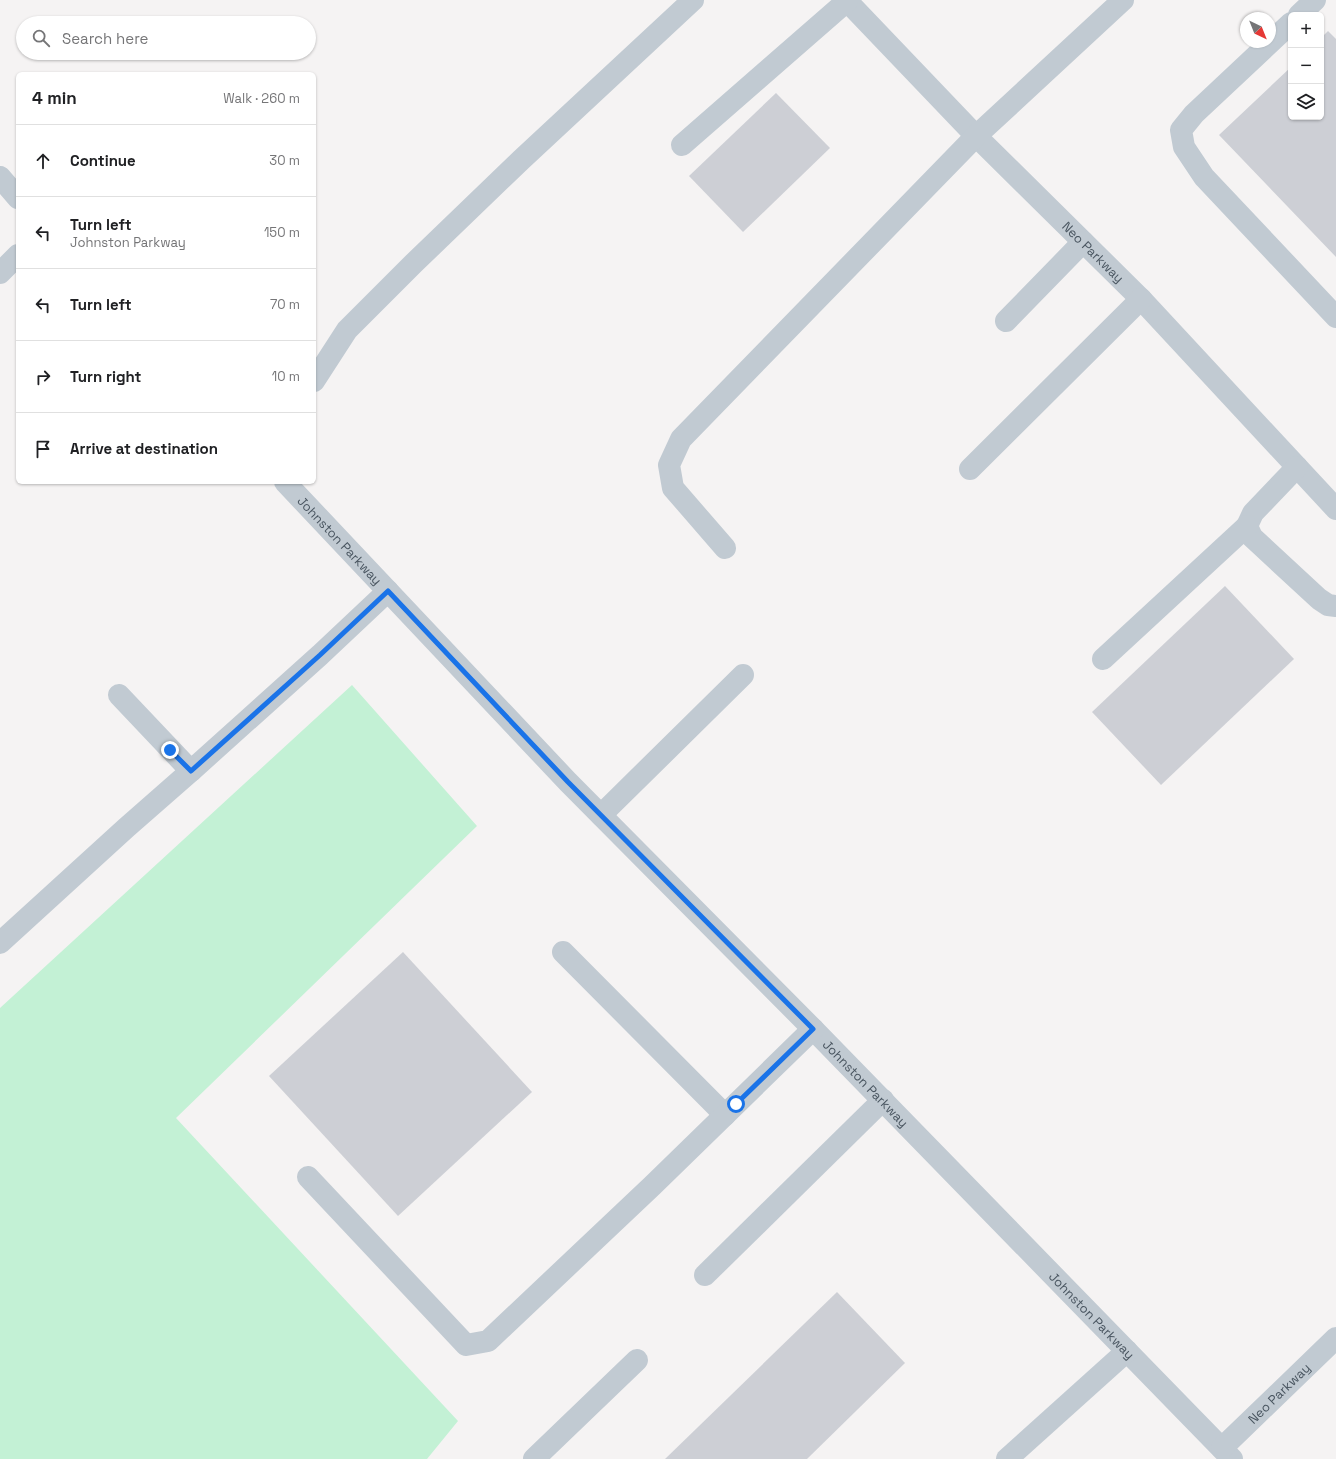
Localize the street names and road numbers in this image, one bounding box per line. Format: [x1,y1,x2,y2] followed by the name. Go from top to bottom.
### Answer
[1058,218,1128,287] street label: Neo Parkway
[294,493,385,589] street label: Johnston Parkway
[819,1036,912,1131] street label: Johnston Parkway
[1045,1268,1138,1363] street label: Johnston Parkway
[1244,1359,1314,1428] street label: Neo Parkway

